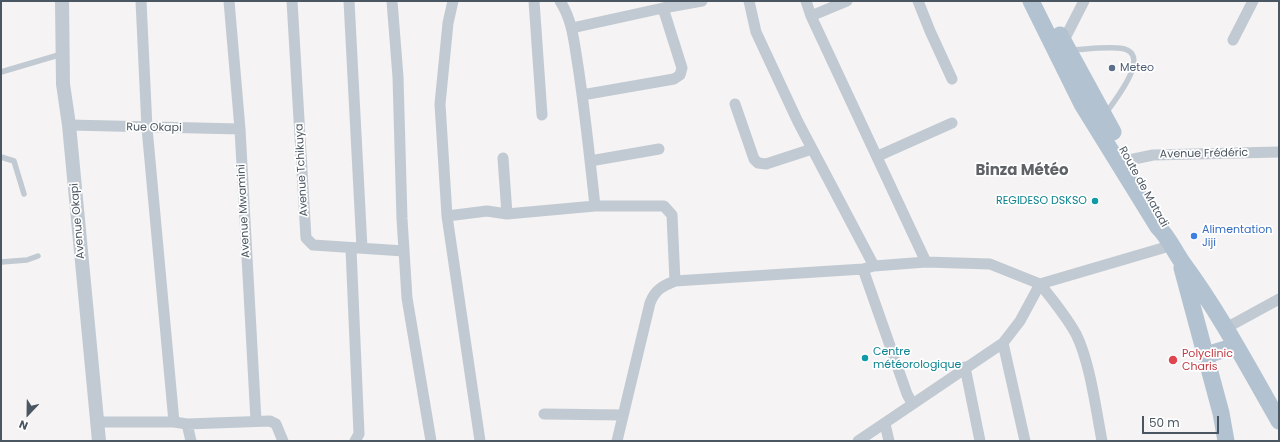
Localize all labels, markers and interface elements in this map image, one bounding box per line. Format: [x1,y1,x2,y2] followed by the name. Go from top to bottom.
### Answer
[1120,61,1154,75] place label: Meteo
[1107,63,1117,73] marker: Meteo
[126,121,182,135] street label: Rue Okapi
[293,123,311,217] street label: Avenue Tchikuya
[1115,144,1171,230] street label: Route de Matadi
[1160,147,1248,161] street label: Avenue Frédéric
[975,162,1069,180] district label: Binza Météo
[235,164,253,258] street label: Avenue Mwamini
[68,183,88,259] street label: Avenue Okapi
[996,194,1087,208] place label: REGIDESO DSKSO
[1090,196,1100,206] marker: REGIDESO DSKSO
[1202,223,1272,249] place label: Alimentation Jiji
[1189,231,1199,241] marker: Alimentation Jiji
[873,345,961,371] place label: Centre météorologique
[1182,347,1233,373] place label: Polyclinic Charis
[860,353,870,363] marker: Centre météorologique
[1167,354,1179,366] marker: Polyclinic Charis
[8,394,48,434] north arrow
[1144,408,1221,434] scale bar
[1149,414,1180,431] text: 50 m
[17,416,30,434] text: N

